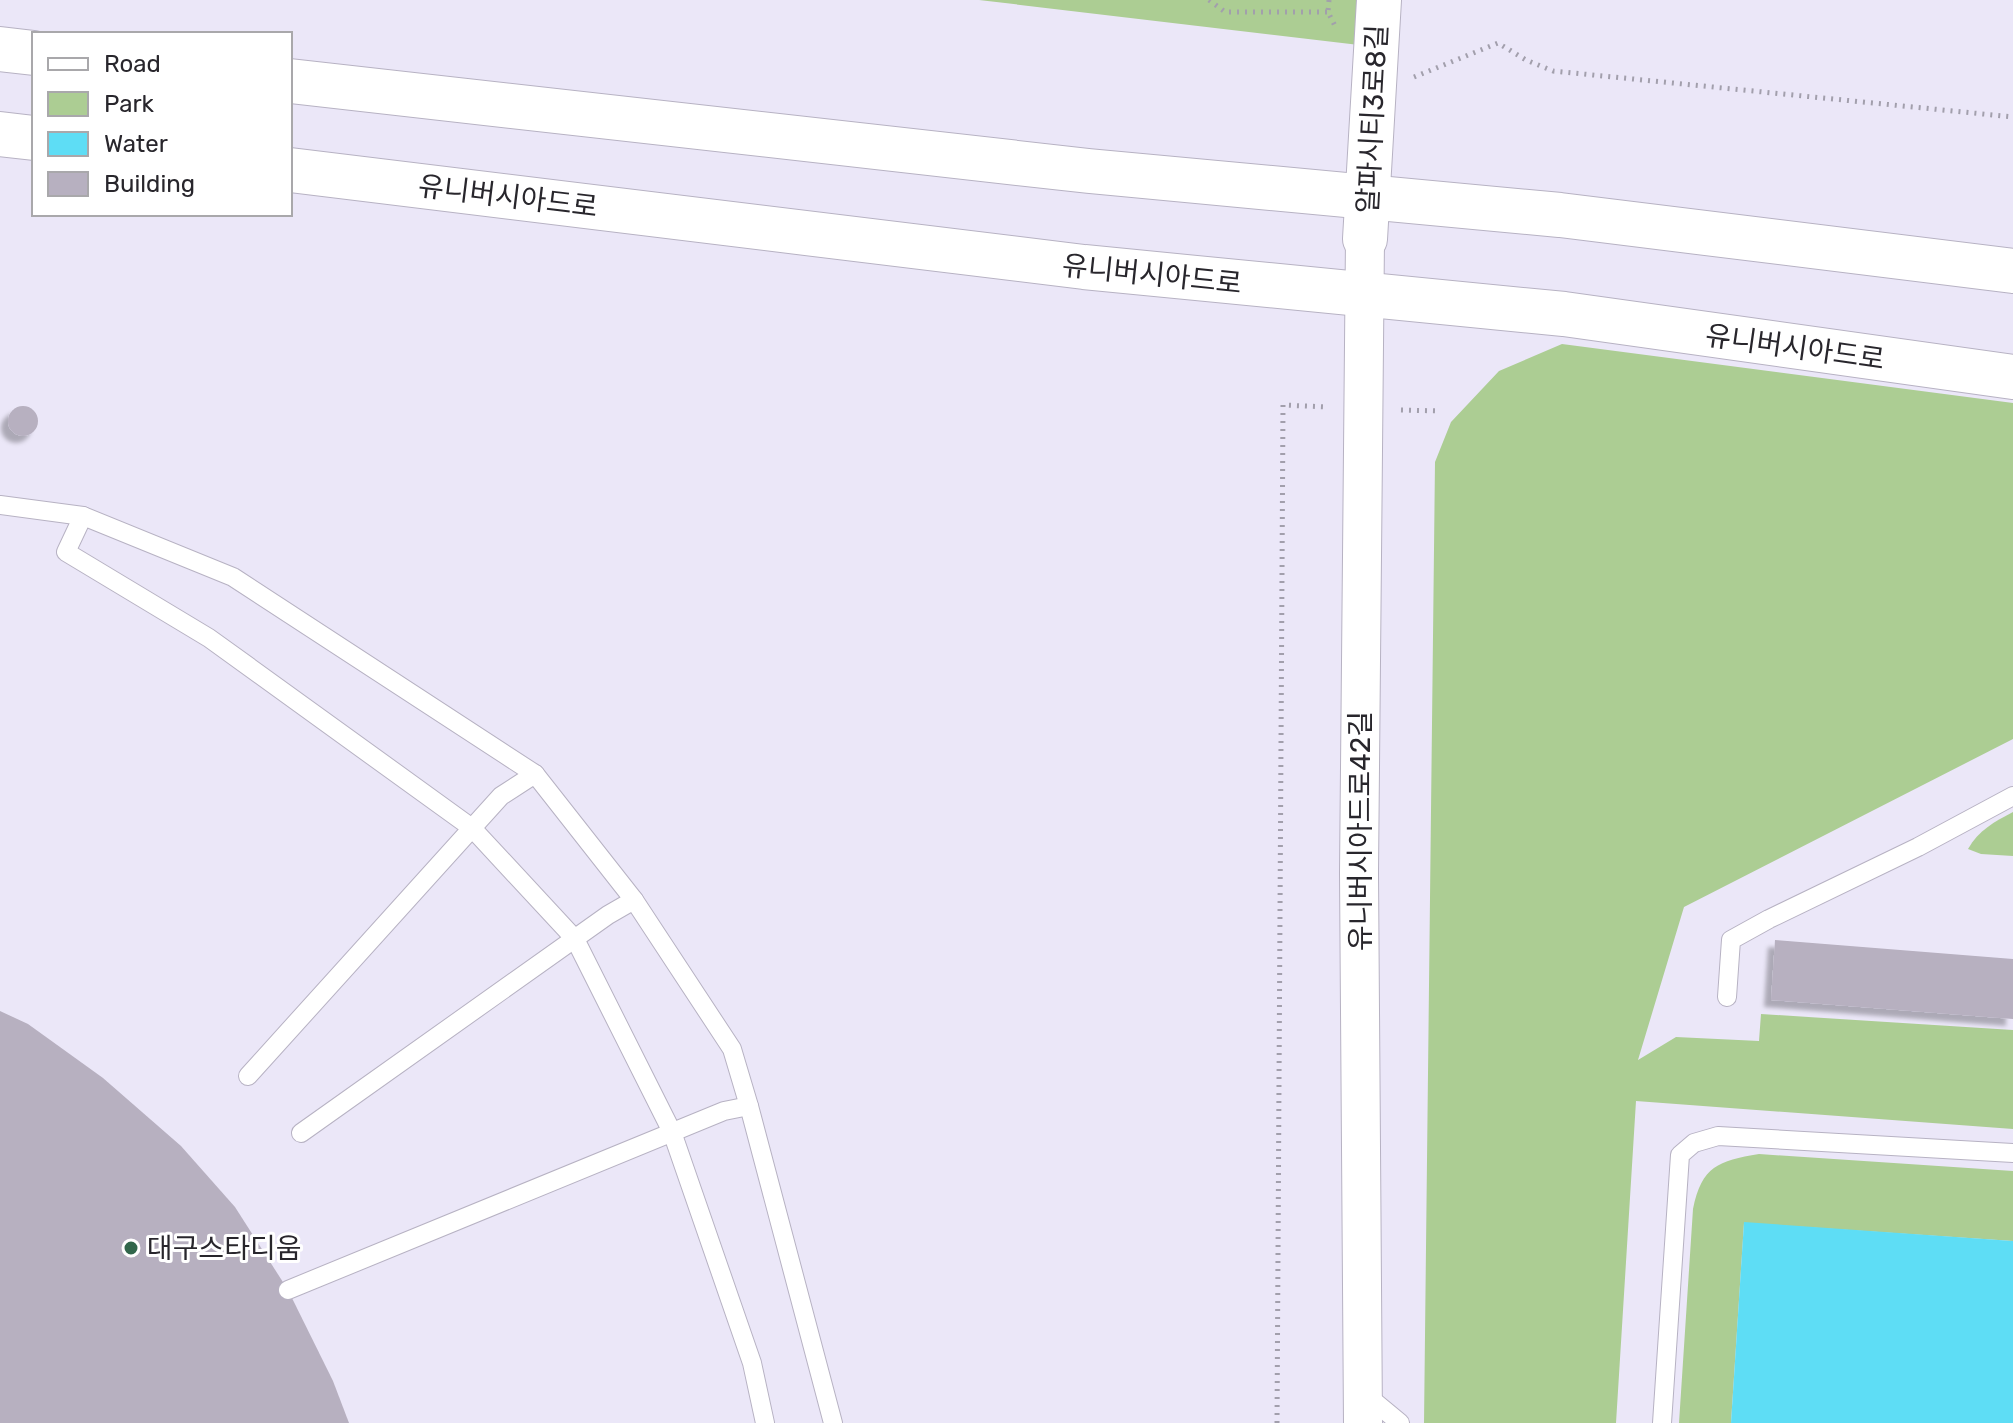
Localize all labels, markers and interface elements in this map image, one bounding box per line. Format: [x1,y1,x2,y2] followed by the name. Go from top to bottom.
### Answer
[1351,24,1394,214] street label: 알파시티3로8길
[32,32,292,216] legend
[104,50,161,78] text: Road
[104,90,155,118] text: Park
[104,130,168,158] text: Water
[416,169,599,224] street label: 유니버시아드로
[104,170,195,198] text: Building
[1061,249,1243,300] street label: 유니버시아드로
[1703,319,1887,376] street label: 유니버시아드로
[1344,711,1377,951] street label: 유니버시아드로42길
[147,1232,302,1265] place label: 대구스타디움
[122,1239,140,1257] marker: 대구스타디움

